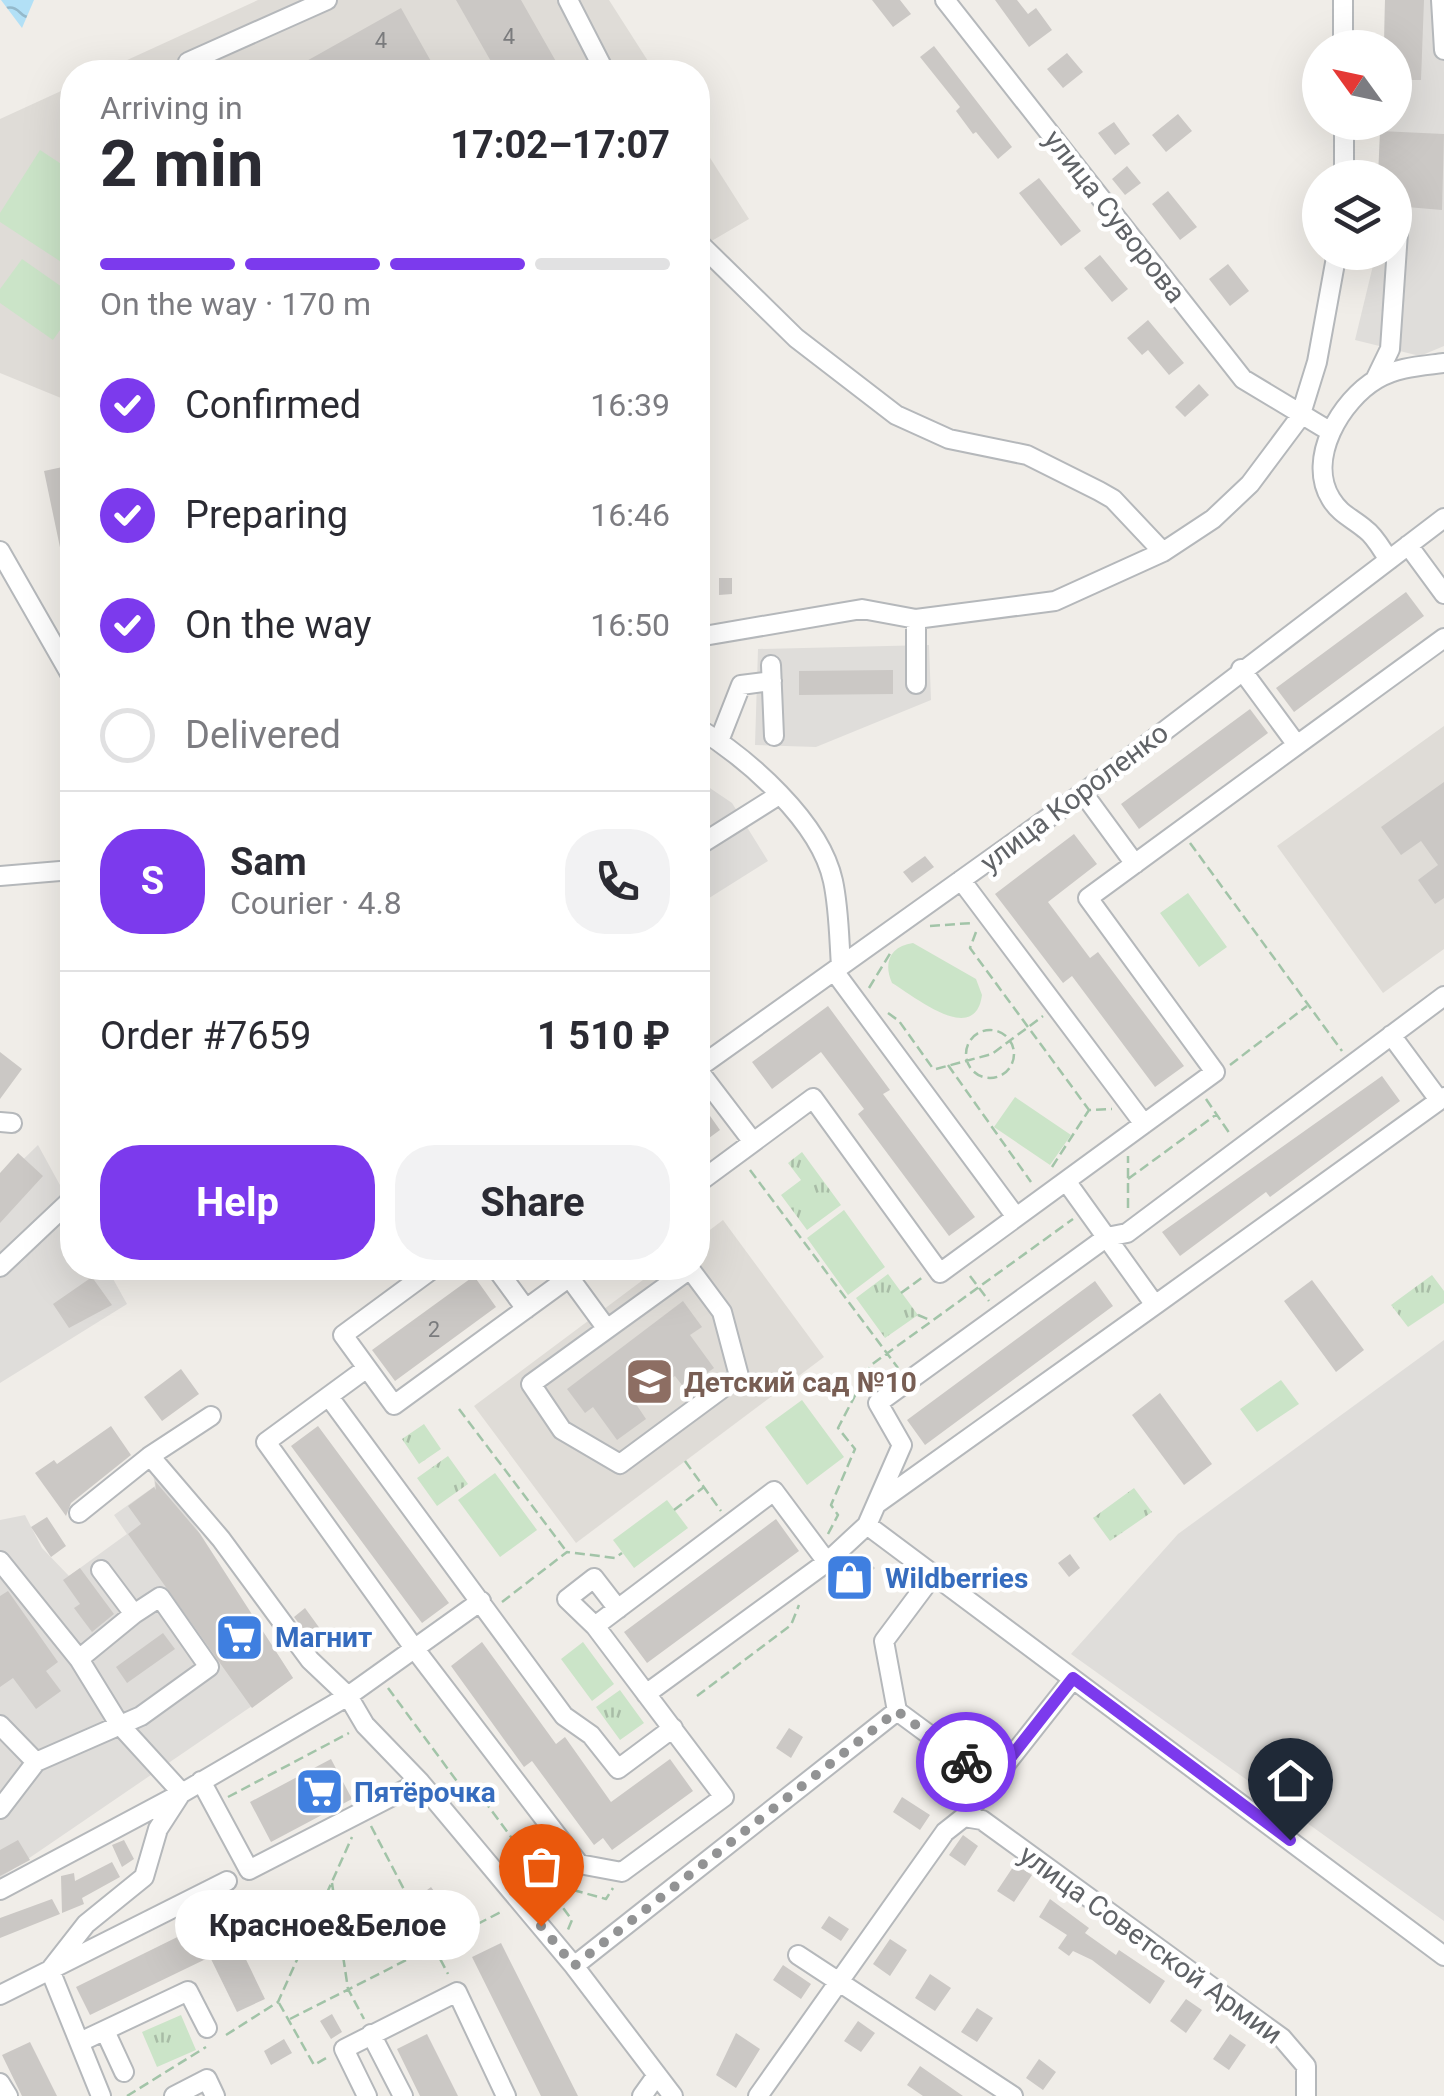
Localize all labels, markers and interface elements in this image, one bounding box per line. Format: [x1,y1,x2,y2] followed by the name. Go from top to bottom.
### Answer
[503,24,515,49] house number: 4
[375,28,387,53] house number: 4
[1302,30,1412,140] north arrow
[1302,30,1412,270] map controls
[100,89,243,127] text: Arriving in
[450,123,670,167] text: 17:02–17:07
[1037,123,1192,309] street label: улица Суворова
[100,126,263,202] text: 2 min
[1302,160,1412,270] button: layers
[100,285,371,323] text: On the way · 170 m
[100,378,155,433] icon: check
[185,383,361,427] text: Confirmed
[590,386,670,424] text: 16:39
[100,488,155,543] icon: check
[185,493,348,537] text: Preparing
[590,496,670,534] text: 16:46
[100,598,155,653] icon: check
[185,603,371,647] text: On the way
[590,606,670,644] text: 16:50
[185,713,341,757] text: Delivered
[974,716,1175,879] street label: улица Короленко
[565,829,670,934] button: phone
[230,840,307,884] text: Sam
[141,859,164,903] text: S
[230,884,402,922] text: Courier · 4.8
[100,1014,311,1058] text: Order #7659
[537,1014,670,1058] text: 1 510 ₽
[100,1145,375,1260] button: Help
[395,1145,670,1260] button: Share
[428,1317,440,1342] house number: 2
[623,1356,675,1408] school or university icon: Детский сад №10
[684,1366,917,1399] place label: Детский сад №10
[824,1552,876,1604] shop icon: Wildberries
[885,1562,1028,1595] place label: Wildberries
[214,1611,266,1663] supermarket icon: Магнит
[275,1621,372,1654] place label: Магнит
[916,1712,1016,1812] courier
[939,1735,994,1790] icon: bike
[1248,1738,1333,1841] pin
[1263,1753,1318,1808] icon: home
[293,1766,345,1818] supermarket icon: Пятёрочка
[354,1776,496,1809] place label: Пятёрочка
[499,1824,584,1927] pin
[1013,1838,1289,2051] street label: улица Советской Армии
[514,1839,569,1894] icon: bag
[176,1891,481,1961] callout: Красное&Белое
[209,1906,446,1944] text: Красное&Белое

